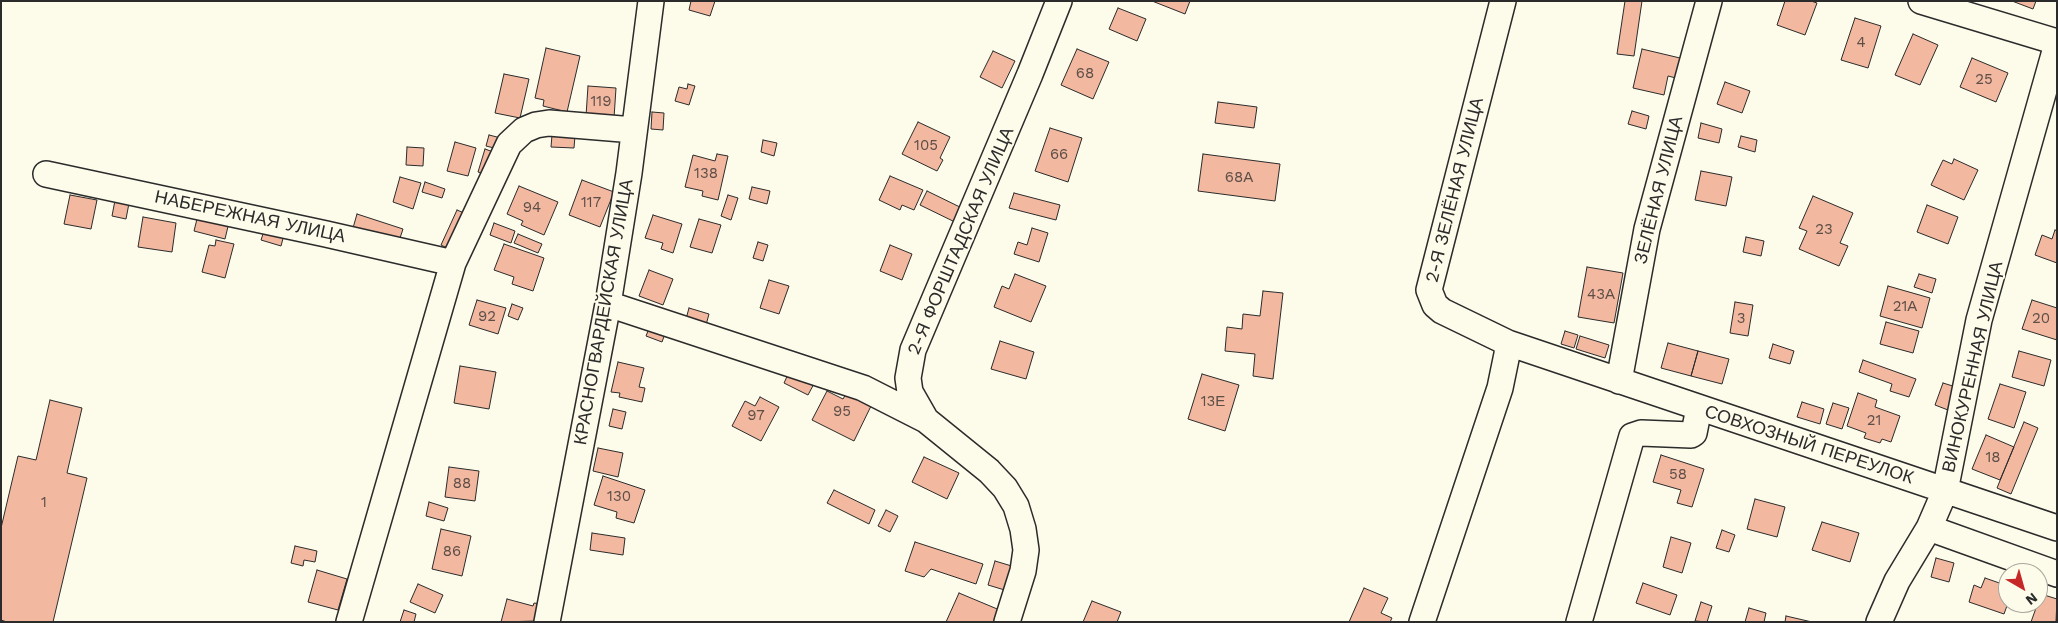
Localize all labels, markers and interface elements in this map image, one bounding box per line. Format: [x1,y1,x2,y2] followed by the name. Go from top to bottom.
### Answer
[1856,34,1866,52] house number: 4
[1076,65,1094,83] house number: 68
[1975,71,1993,89] house number: 25
[591,93,611,111] house number: 119
[1422,95,1488,285] street label: 2-Я ЗЕЛЁНАЯ УЛИЦА
[1630,114,1688,266] street label: ЗЕЛЁНАЯ УЛИЦА
[903,124,1019,358] street label: 2-Я ФОРШТАДСКАЯ УЛИЦА
[914,137,938,155] house number: 105
[1050,146,1068,164] house number: 66
[694,165,718,183] house number: 138
[1225,169,1253,187] house number: 68А
[570,177,638,447] street label: КРАСНОГВАРДЕЙСКАЯ УЛИЦА
[153,186,347,248] street label: НАБЕРЕЖНАЯ УЛИЦА
[581,194,601,212] house number: 117
[523,199,541,217] house number: 94
[1815,221,1833,239] house number: 23
[1938,259,2008,475] street label: ВИНОКУРЕННАЯ УЛИЦА
[1587,286,1615,304] house number: 43А
[1893,298,1917,316] house number: 21А
[478,308,496,326] house number: 92
[1737,310,1745,328] house number: 3
[2032,310,2050,328] house number: 20
[1201,393,1225,411] house number: 13Е
[1702,401,1916,489] street label: СОВХОЗНЫЙ ПЕРЕУЛОК
[833,403,851,421] house number: 95
[747,407,765,425] house number: 97
[1867,412,1881,430] house number: 21
[1985,449,2001,467] house number: 18
[1669,466,1687,484] house number: 58
[453,475,471,493] house number: 88
[607,488,631,506] house number: 130
[41,494,47,512] house number: 1
[443,543,461,561] house number: 86
[1998,563,2048,613] north arrow
[2023,590,2041,609] text: N

